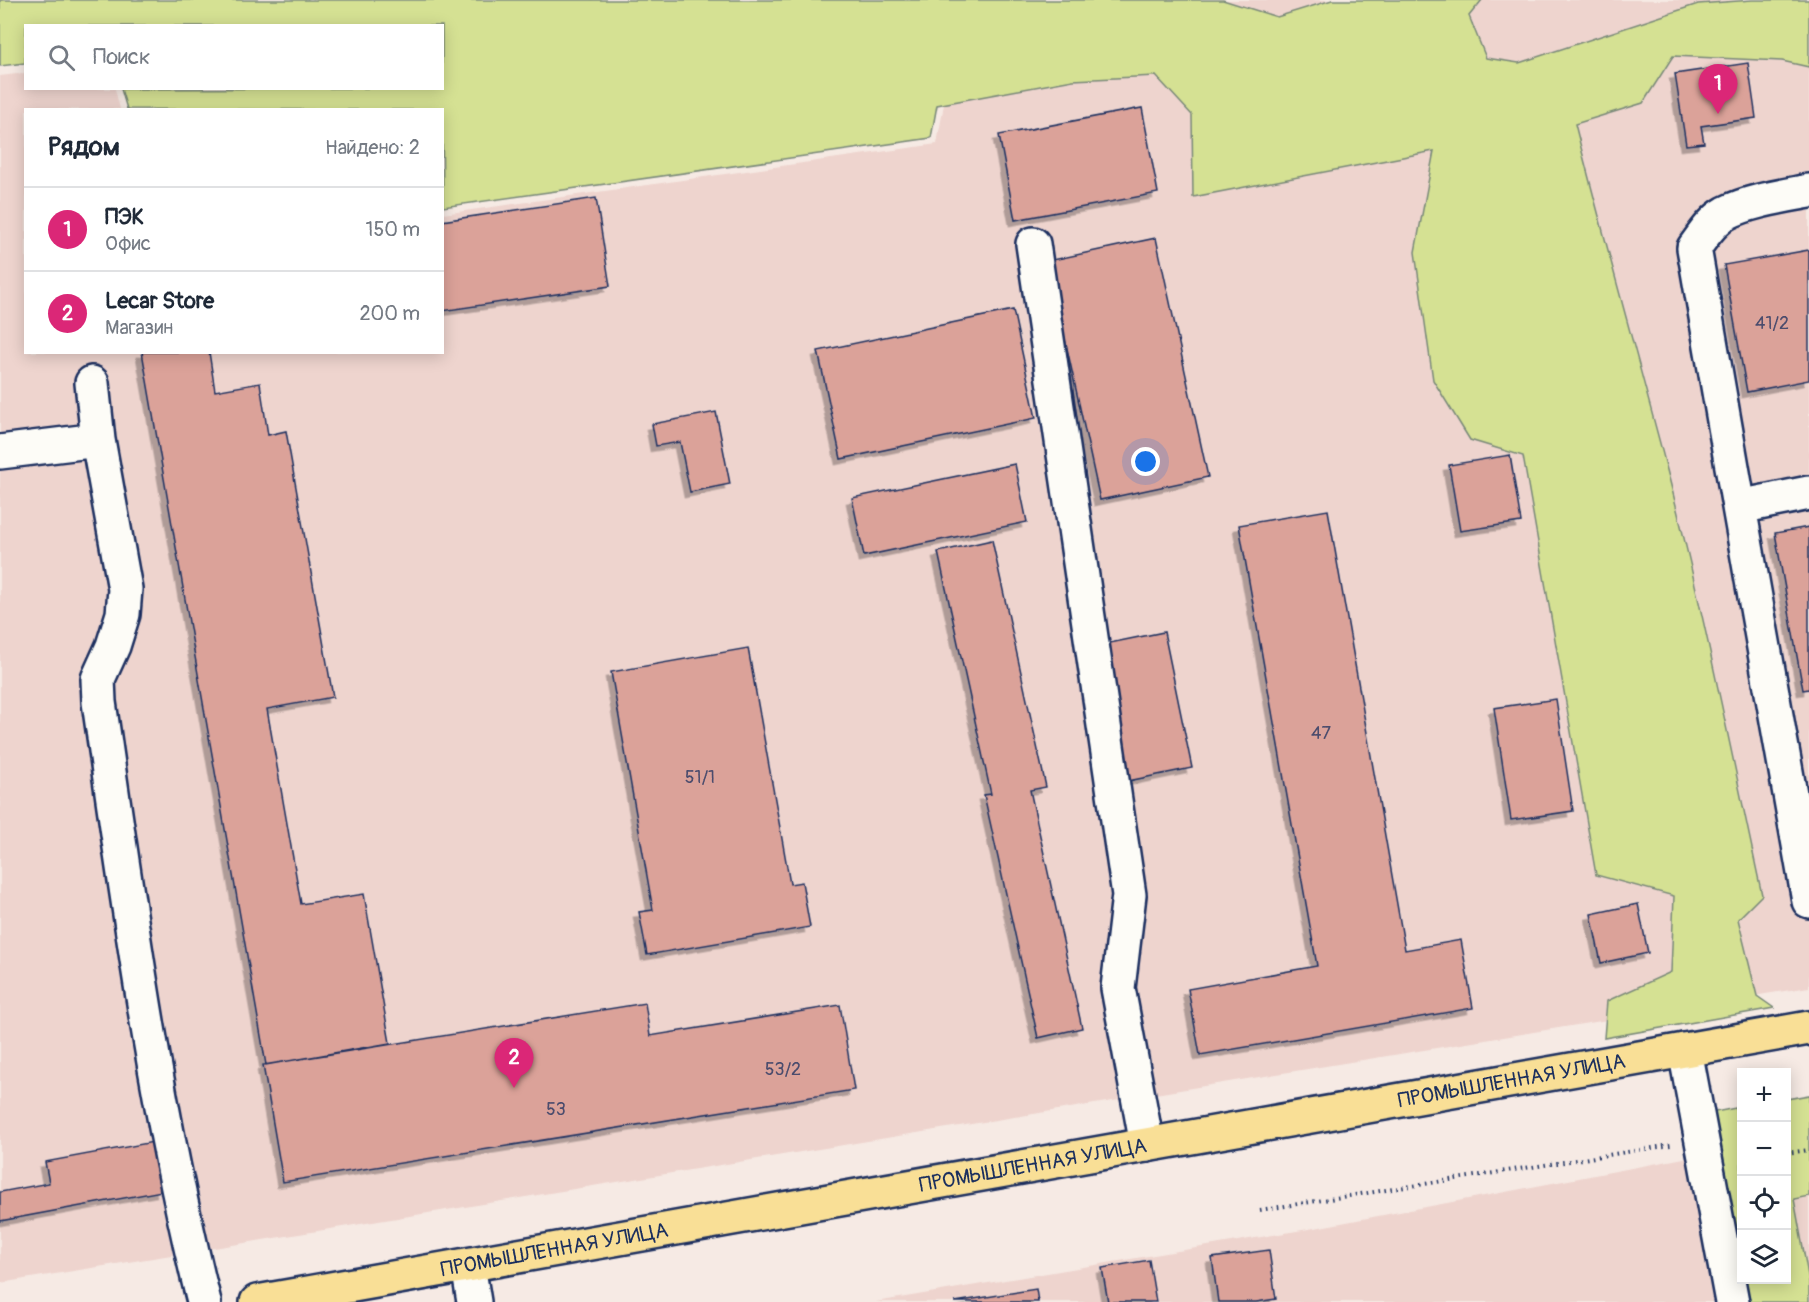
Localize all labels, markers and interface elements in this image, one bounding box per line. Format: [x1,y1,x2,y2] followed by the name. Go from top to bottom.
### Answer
[24,24,444,90] search box
[45,41,78,74] icon: search
[93,43,150,71] text: Поиск
[1698,64,1738,114] pin: 1
[48,131,120,163] text: Рядом
[325,135,420,160] text: Найдено: 2
[105,203,144,231] text: ПЭК
[64,217,71,242] text: 1
[366,217,420,242] text: 150 m
[105,231,151,256] text: Офис
[105,287,214,315] text: Lecar Store
[62,301,73,326] text: 2
[359,301,420,326] text: 200 m
[1755,312,1789,335] house number: 41/2
[105,315,173,340] text: Магазин
[1131,447,1160,476] your location
[1311,722,1331,745] house number: 47
[685,766,715,789] house number: 51/1
[494,1038,534,1088] pin: 2
[1396,1047,1628,1114] street label: ПРОМЫШЛЕННАЯ УЛИЦА
[765,1058,801,1081] house number: 53/2
[1737,1068,1791,1284] map controls
[1737,1068,1791,1122] button: +
[546,1098,566,1121] house number: 53
[1737,1122,1791,1176] button: −
[917,1132,1149,1198] street label: ПРОМЫШЛЕННАЯ УЛИЦА
[1737,1176,1791,1230] button: locate
[438,1216,670,1283] street label: ПРОМЫШЛЕННАЯ УЛИЦА
[1737,1230,1791,1284] button: layers

